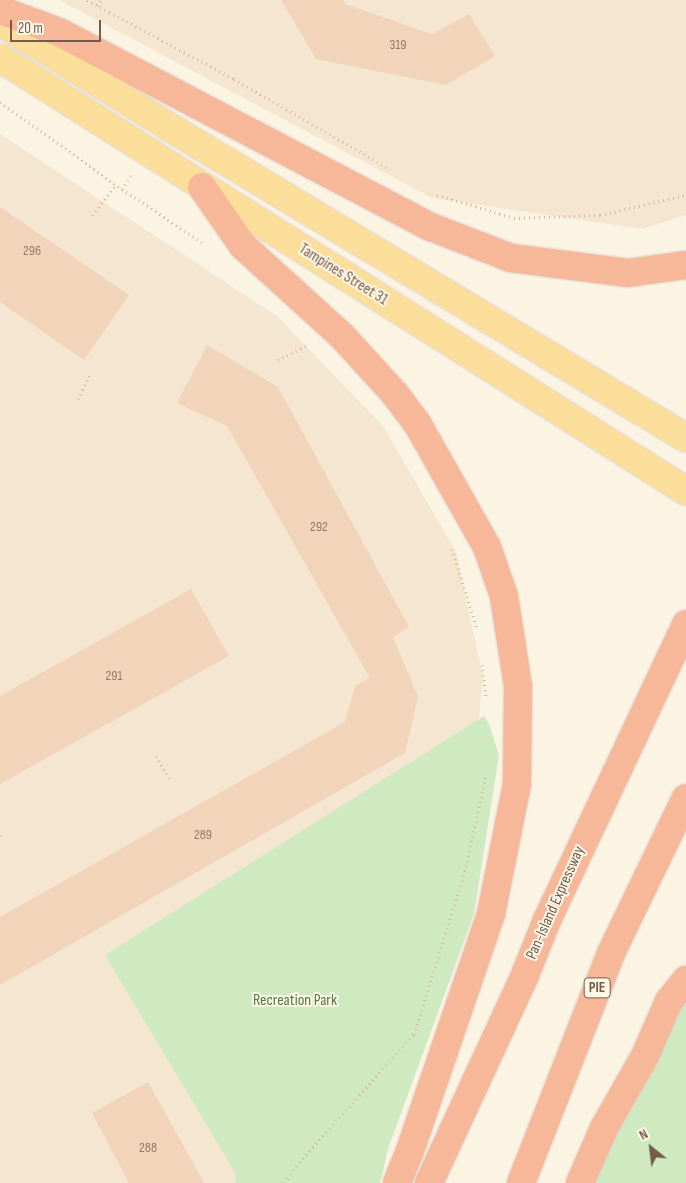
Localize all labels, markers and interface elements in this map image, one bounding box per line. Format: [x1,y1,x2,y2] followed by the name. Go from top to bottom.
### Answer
[12,10,104,42] scale bar
[18,19,43,38] text: 20 m
[390,37,406,53] house number: 319
[295,240,391,310] street label: Tampines Street 31
[23,243,41,259] house number: 296
[310,519,328,535] house number: 292
[106,668,122,684] house number: 291
[194,827,212,843] house number: 289
[522,843,590,963] street label: Pan-Island Expressway
[583,976,611,1000] road number: PIE
[253,991,337,1011] park label: Recreation Park
[626,1123,676,1173] north arrow
[636,1125,651,1144] text: N
[139,1140,157,1156] house number: 288

